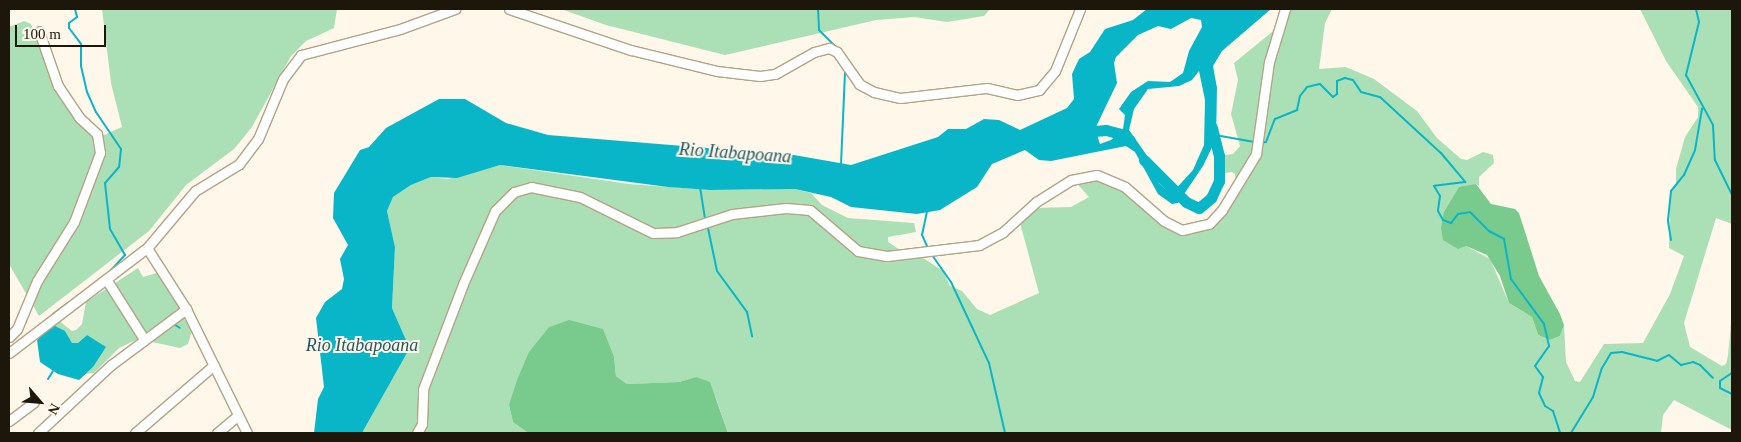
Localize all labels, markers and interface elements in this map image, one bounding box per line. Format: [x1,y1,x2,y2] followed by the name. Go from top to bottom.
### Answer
[18,15,109,47] scale bar
[23,26,61,42] text: 100 m
[678,138,792,168] water label: Rio Itabapoana
[306,334,418,356] water label: Rio Itabapoana
[15,377,65,427] north arrow
[45,401,63,417] text: N

